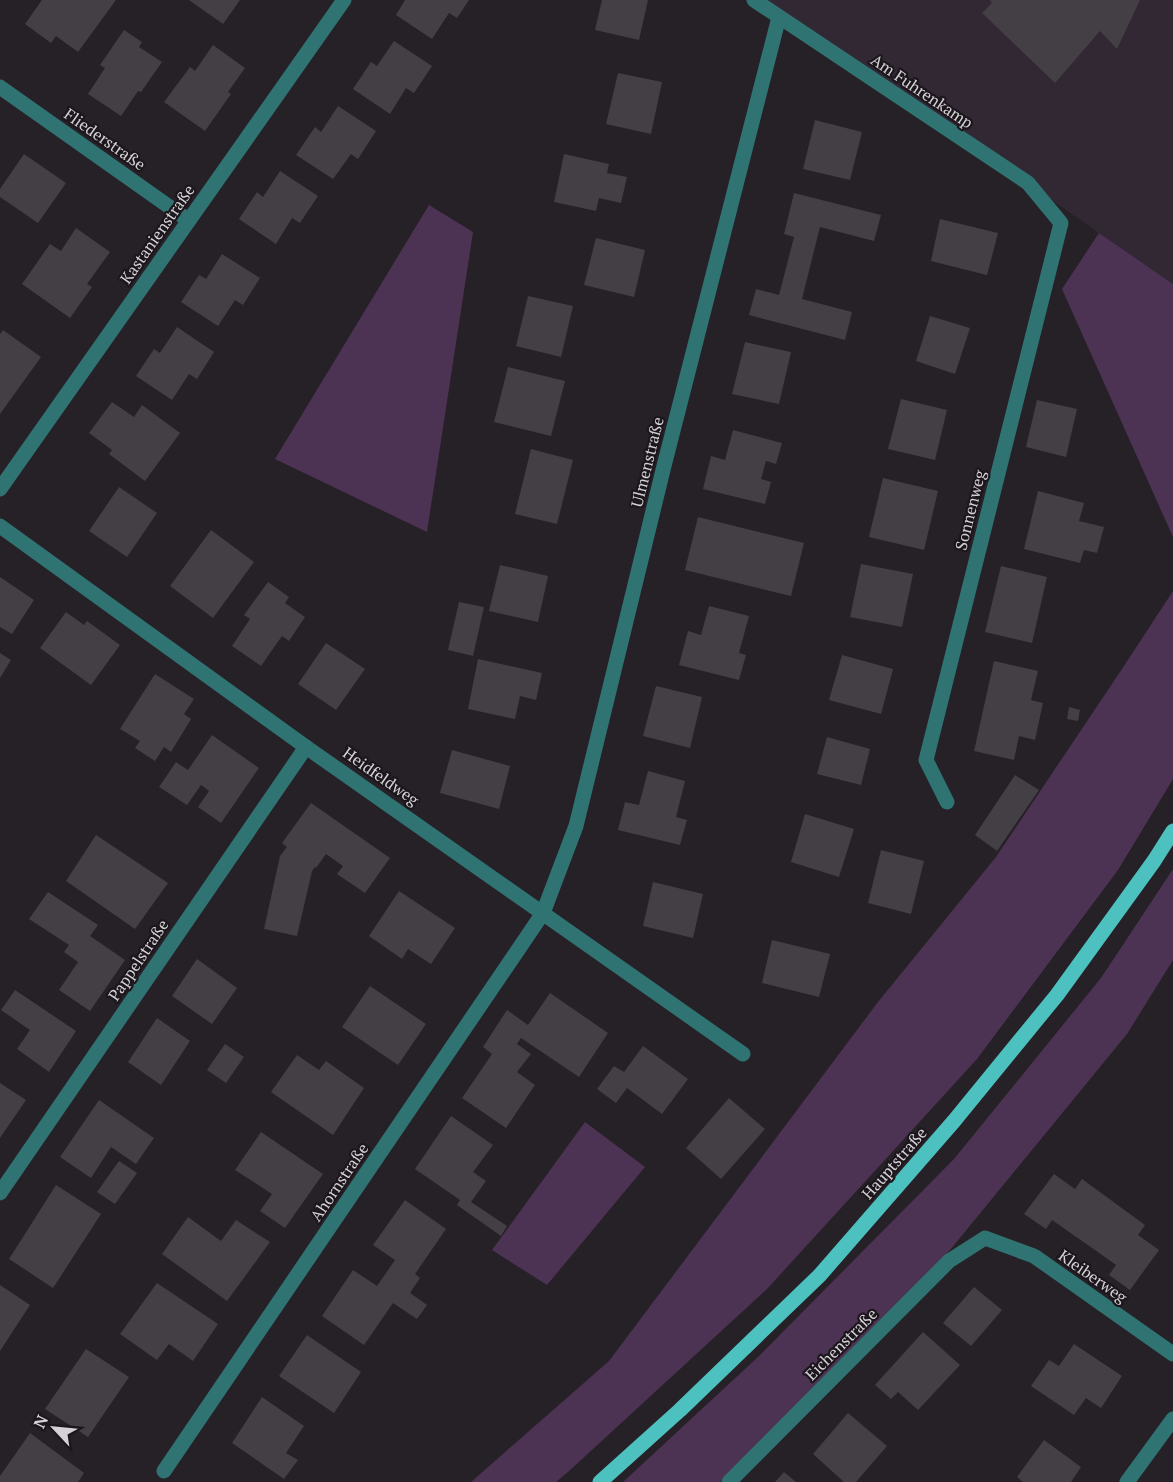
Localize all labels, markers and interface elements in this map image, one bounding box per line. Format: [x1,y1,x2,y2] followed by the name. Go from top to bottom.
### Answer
[867,49,977,133] street label: Am Fuhrenkamp
[60,103,150,175] street label: Fliederstraße
[115,180,199,288] street label: Kastanienstraße
[625,415,669,509] street label: Ulmenstraße
[949,467,991,552] street label: Sonnenweg
[339,742,424,811] street label: Heidfeldweg
[103,915,173,1005] street label: Pappelstraße
[856,1122,932,1204] street label: Hauptstraße
[305,1138,373,1226] street label: Ahornstraße
[1054,1244,1132,1308] street label: Kleiberweg
[800,1303,882,1385] street label: Eichenstraße
[24,1398,84,1458] north arrow
[28,1411,53,1432] text: N

